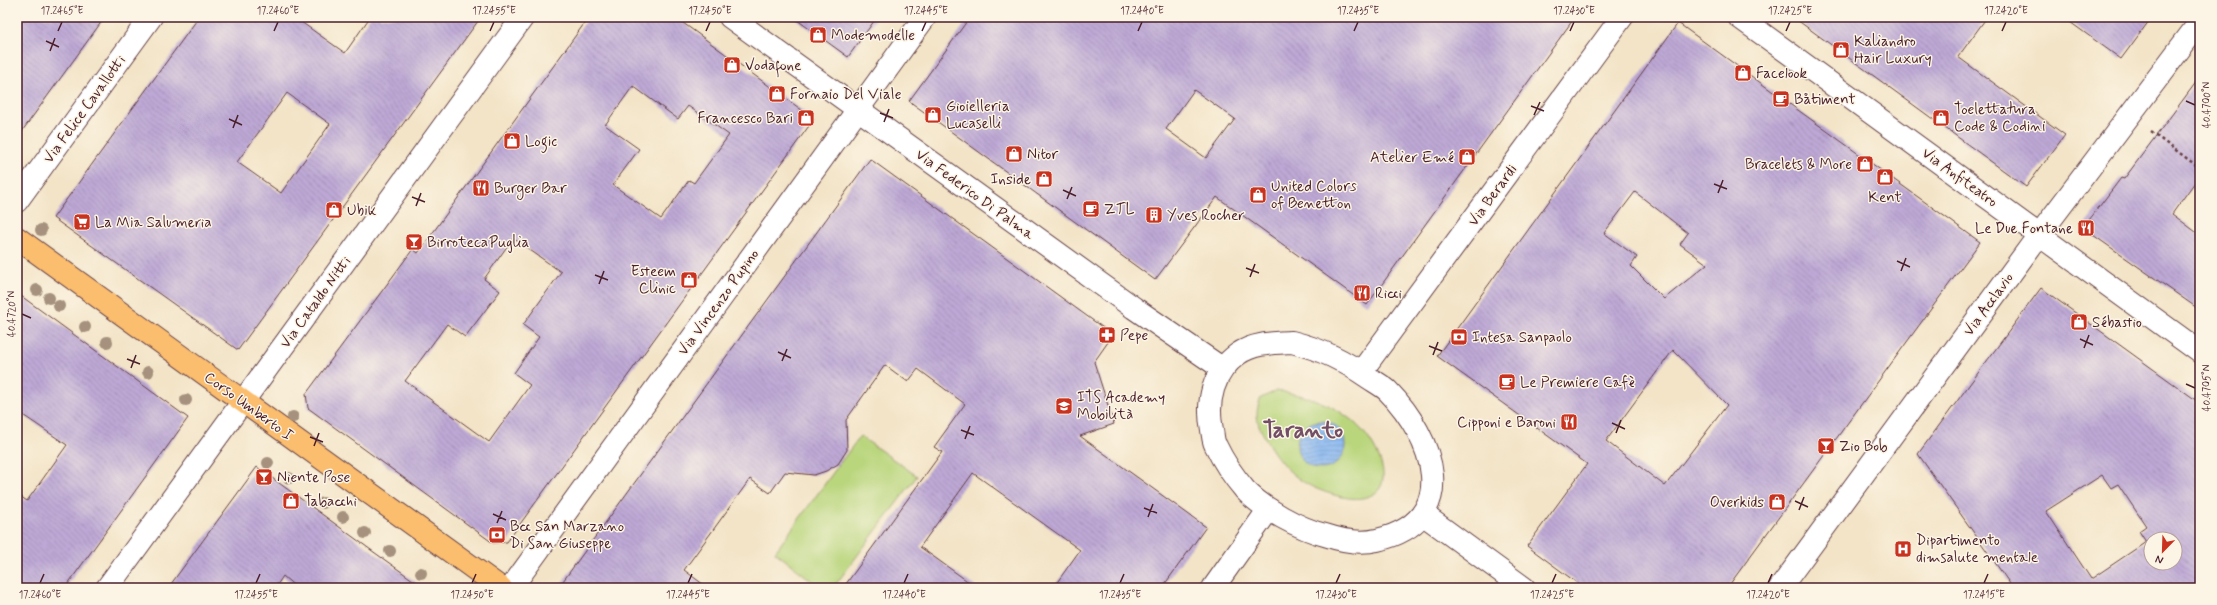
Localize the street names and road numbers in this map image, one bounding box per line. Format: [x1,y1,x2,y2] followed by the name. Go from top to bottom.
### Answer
[39,52,131,168] street label: Via Felice Cavallotti
[1917,143,2001,212] street label: Via Anfiteatro
[911,145,1038,245] street label: Via Federico Di Palma
[1464,161,1522,231] street label: Via Berardi
[673,245,764,360] street label: Via Vincenzo Pupino
[276,253,356,353] street label: Via Cataldo Nitti
[1959,269,2019,340] street label: Via Acclavio
[200,368,297,446] street label: Corso Umberto I

